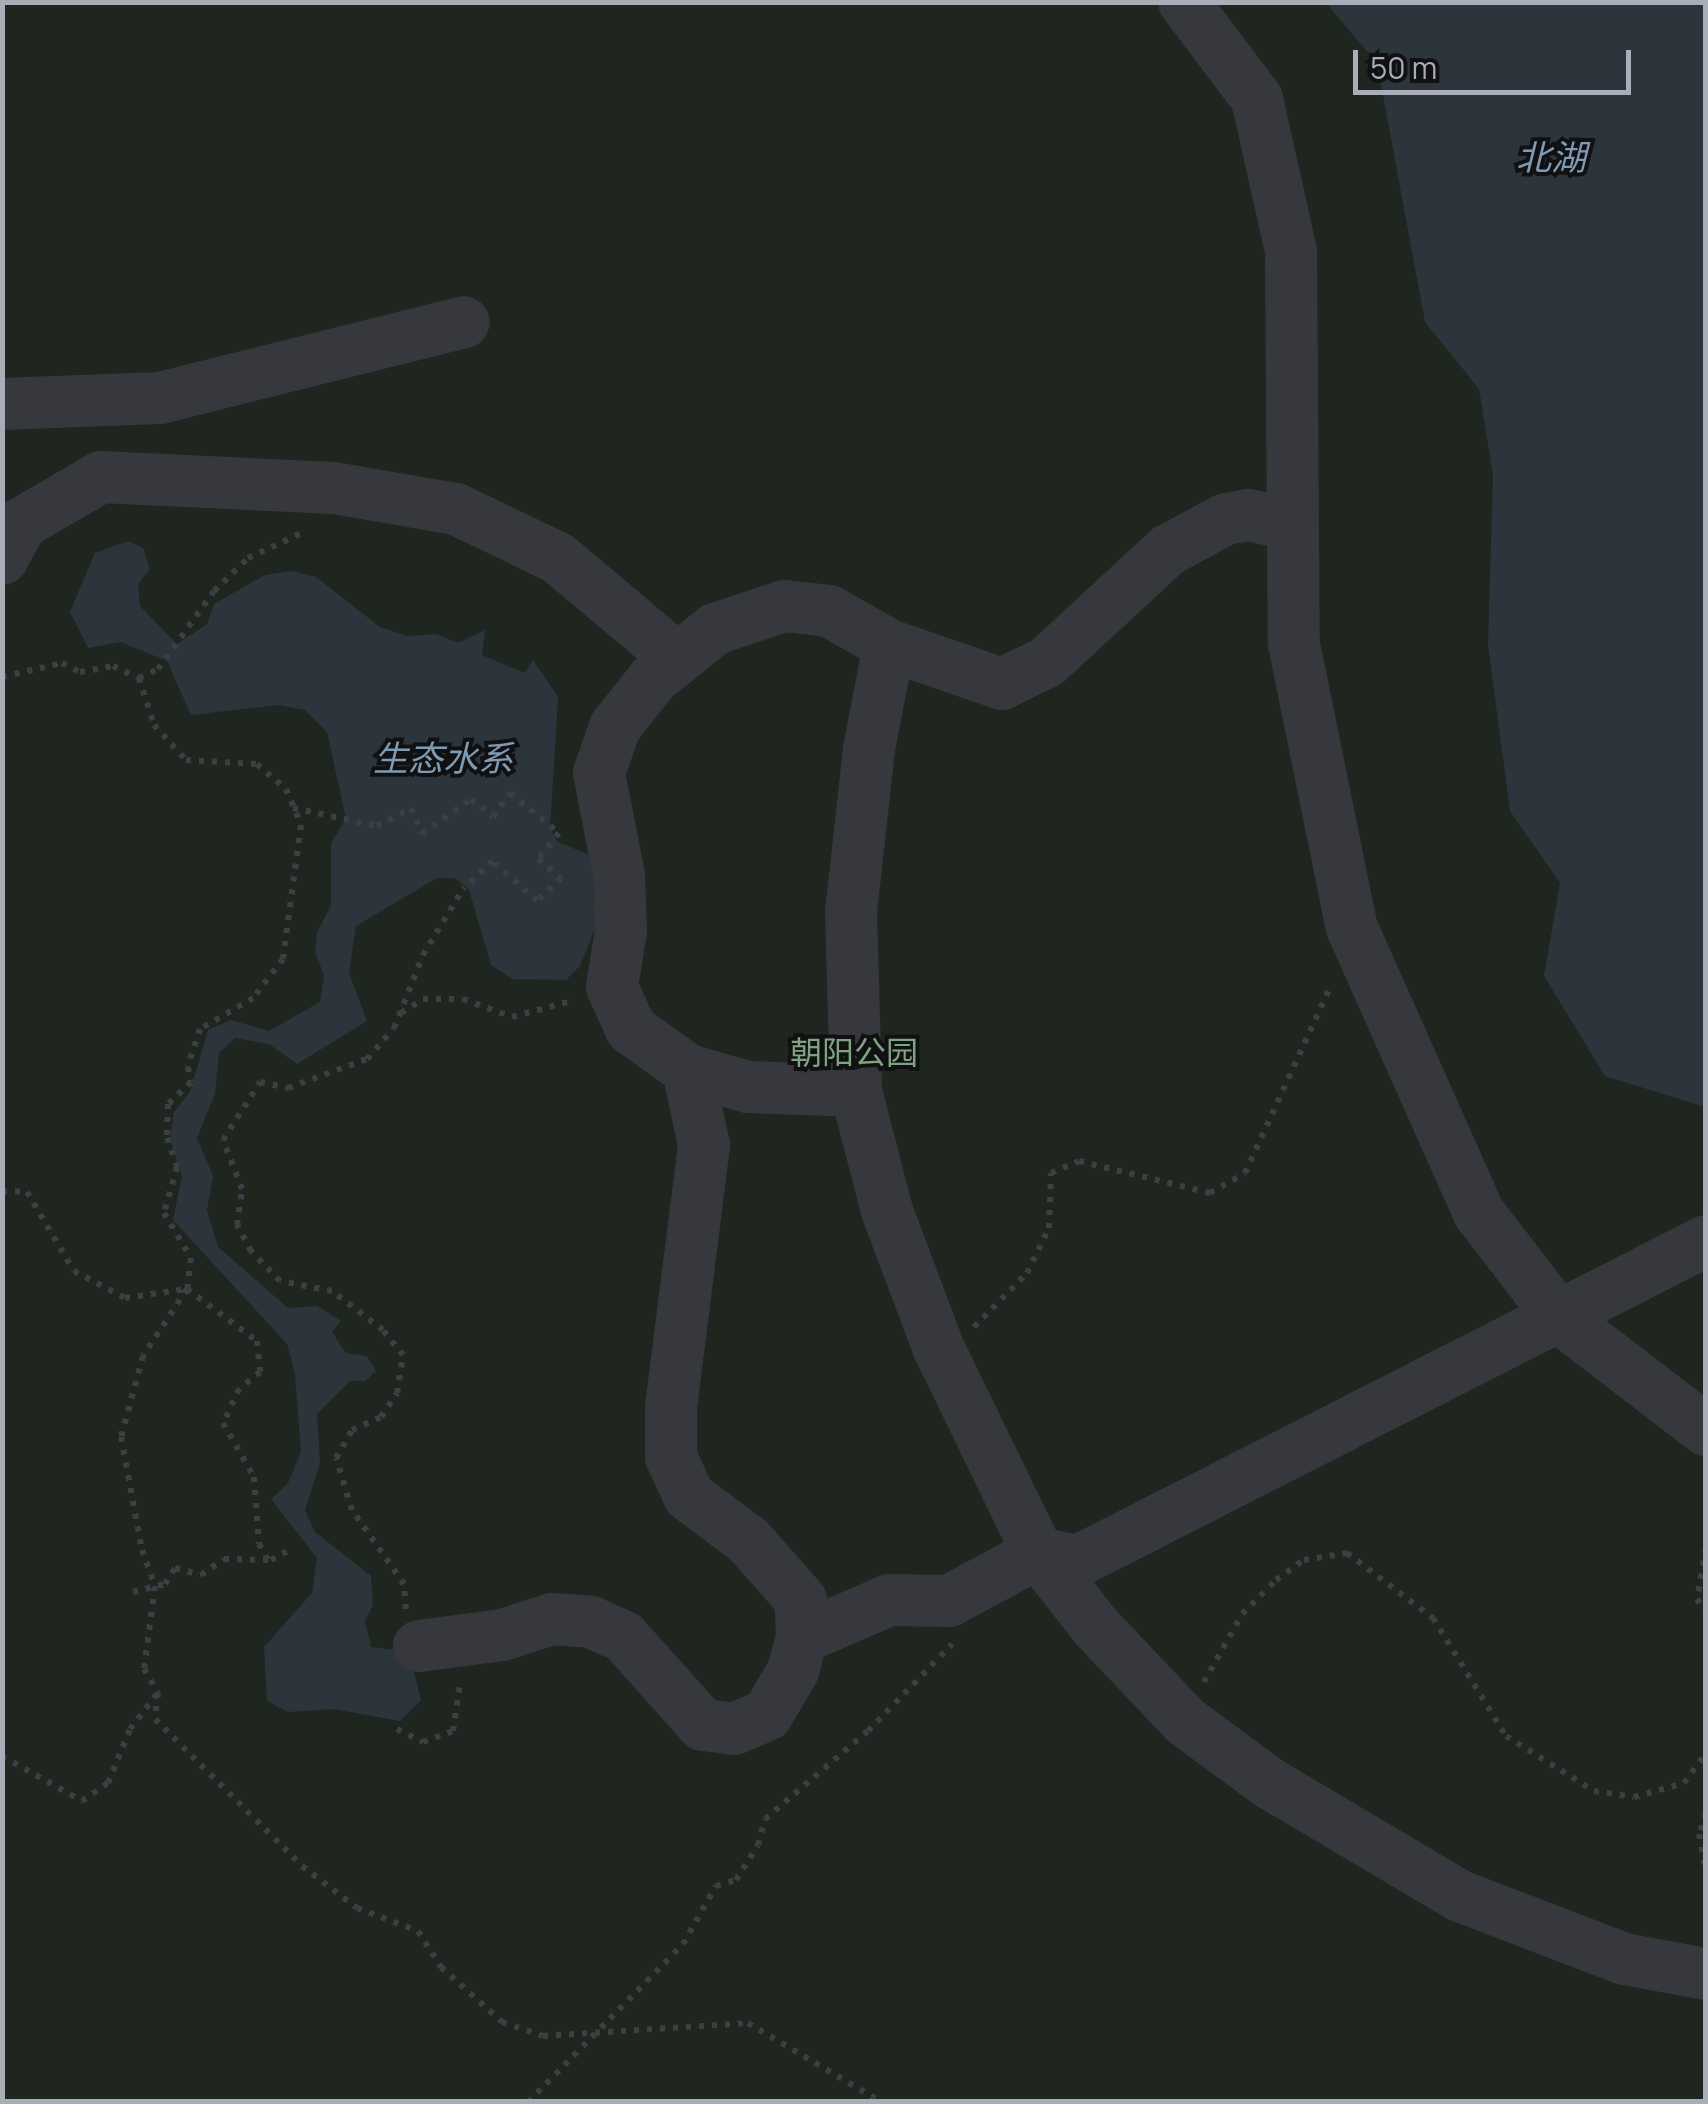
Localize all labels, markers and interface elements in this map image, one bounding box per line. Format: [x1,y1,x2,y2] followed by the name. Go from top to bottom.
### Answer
[1358,30,1636,92] scale bar
[1370,47,1437,88] text: 50 m
[1516,136,1586,178] water label: 北湖
[373,737,513,779] water label: 生态水系
[790,1033,918,1071] park label: 朝阳公园

